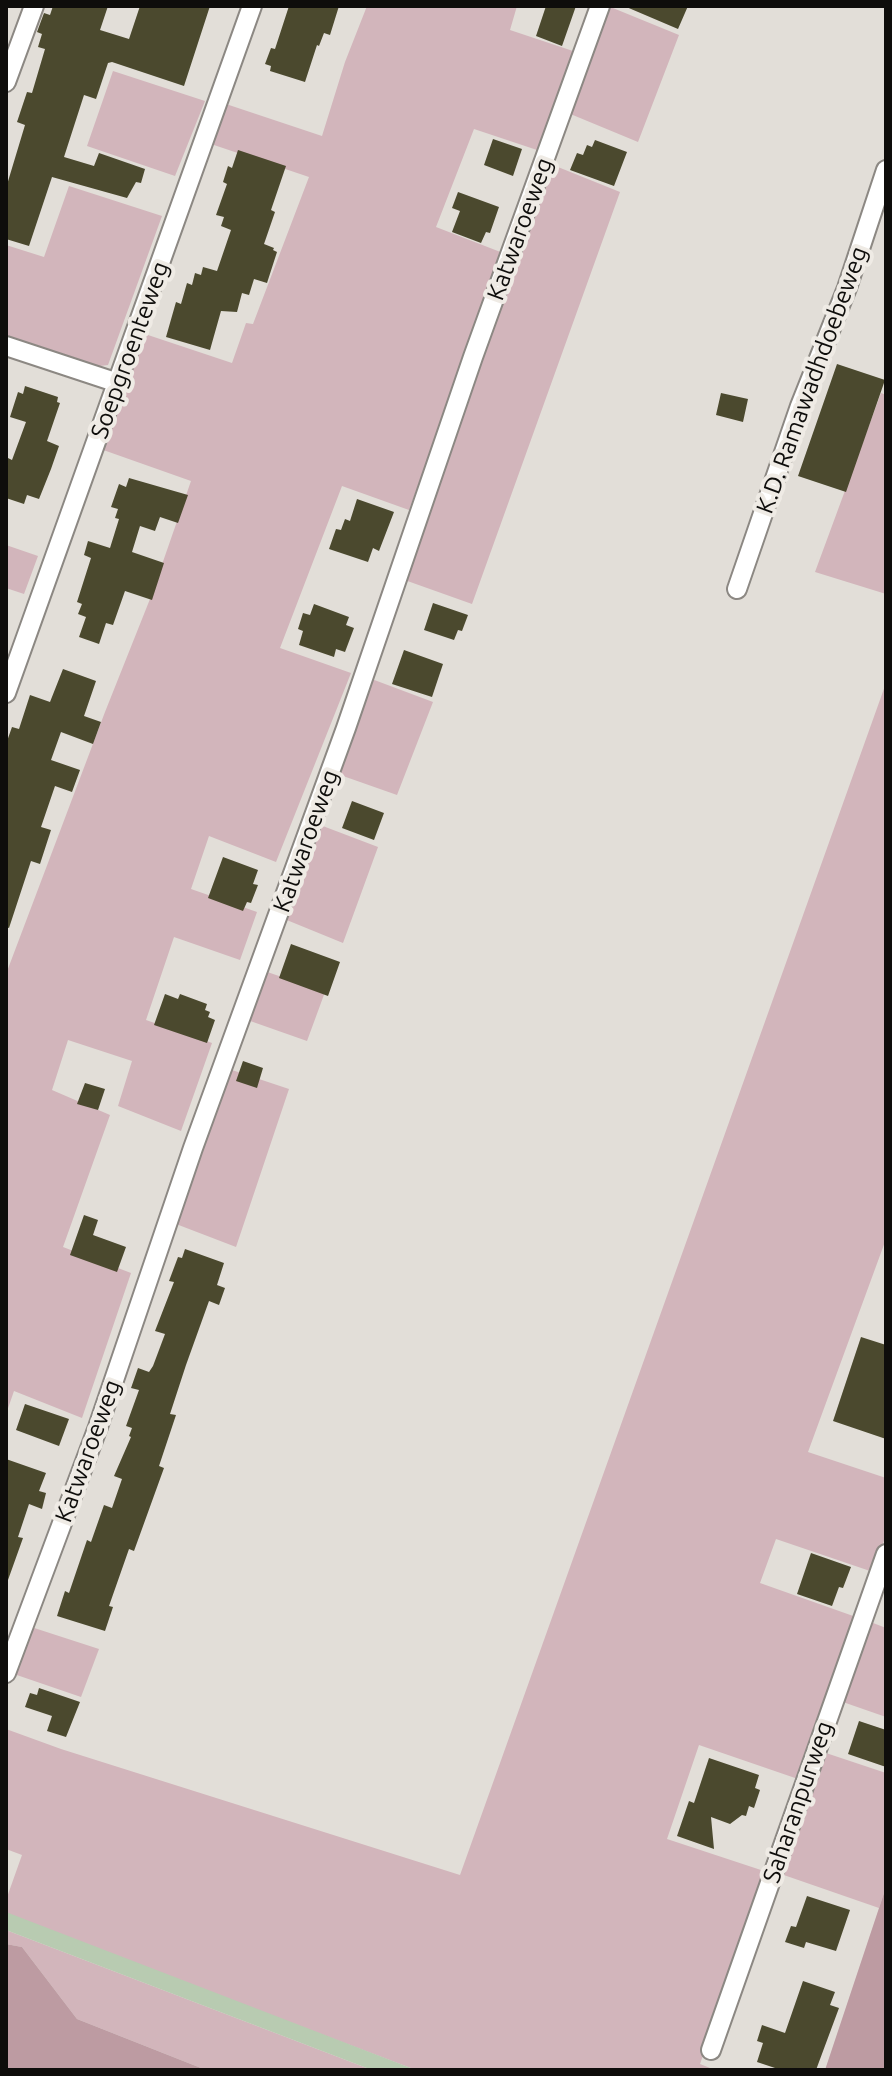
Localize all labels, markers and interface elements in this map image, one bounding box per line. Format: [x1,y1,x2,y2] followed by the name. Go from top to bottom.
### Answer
[481,154,559,304] street label: Katwaroeweg
[750,243,874,517] street label: K.D. Ramawadhdoebeweg
[85,258,175,442] street label: Soepgroenteweg
[267,766,345,916] street label: Katwaroeweg
[49,1376,127,1526] street label: Katwaroeweg
[757,1717,839,1887] street label: Saharanpurweg

